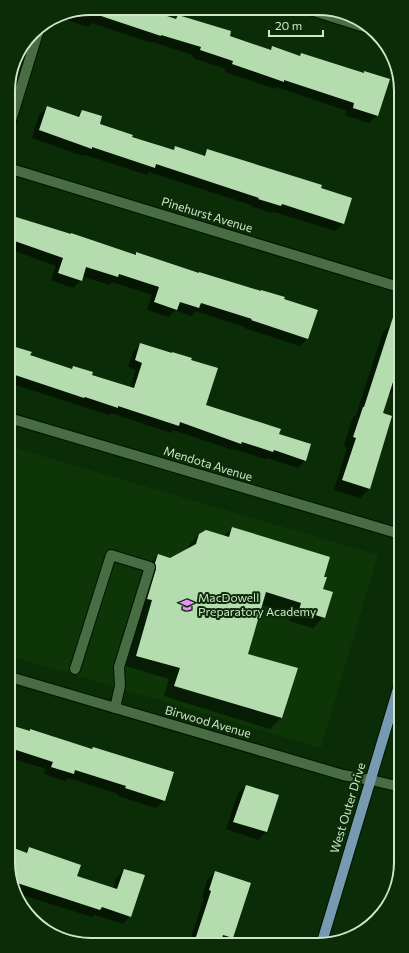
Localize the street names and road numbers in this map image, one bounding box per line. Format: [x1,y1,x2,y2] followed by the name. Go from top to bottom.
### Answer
[160,194,255,235] street label: Pinehurst Avenue
[162,443,254,483] street label: Mendota Avenue
[164,702,253,740] street label: Birwood Avenue
[327,761,367,855] street label: West Outer Drive

